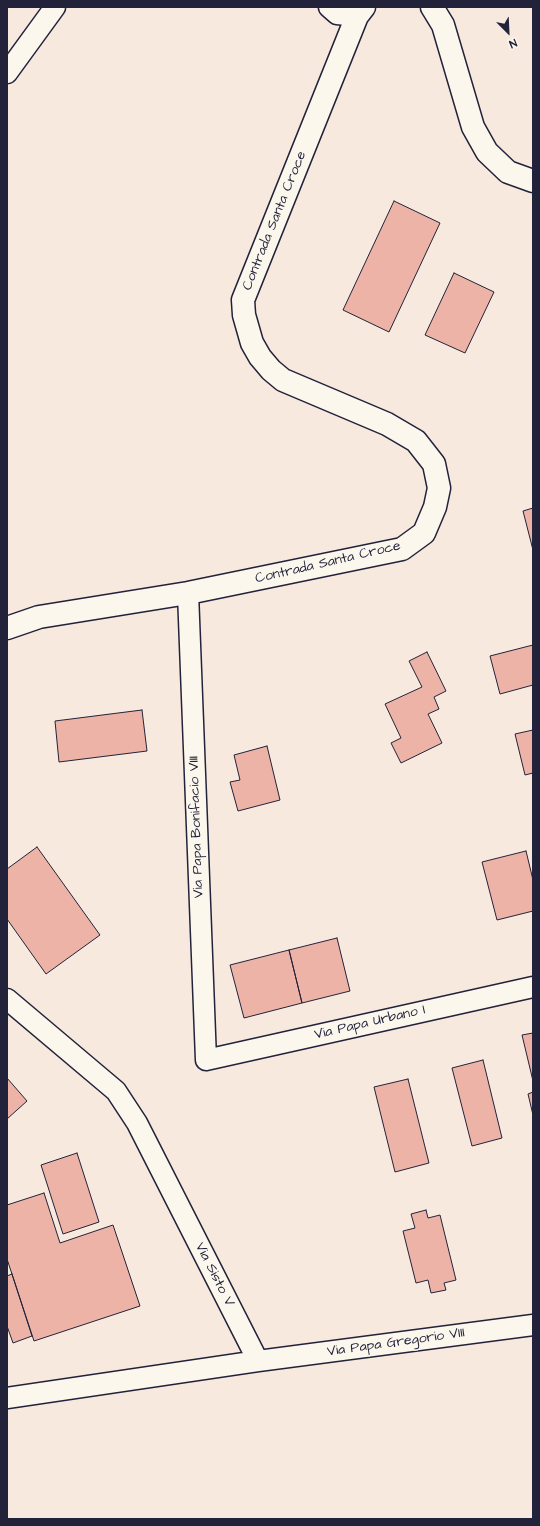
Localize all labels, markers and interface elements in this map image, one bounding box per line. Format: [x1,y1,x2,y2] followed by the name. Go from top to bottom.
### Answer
[488,12,528,52] north arrow
[507,35,519,52] text: N
[239,149,311,293] street label: Contrada Santa Croce
[254,538,402,588] street label: Contrada Santa Croce
[186,756,208,898] street label: Via Papa Bonifacio VIII
[313,1002,427,1044] street label: Via Papa Urbano I
[191,1240,237,1310] street label: Via Sisto V
[326,1325,466,1361] street label: Via Papa Gregorio VIII

